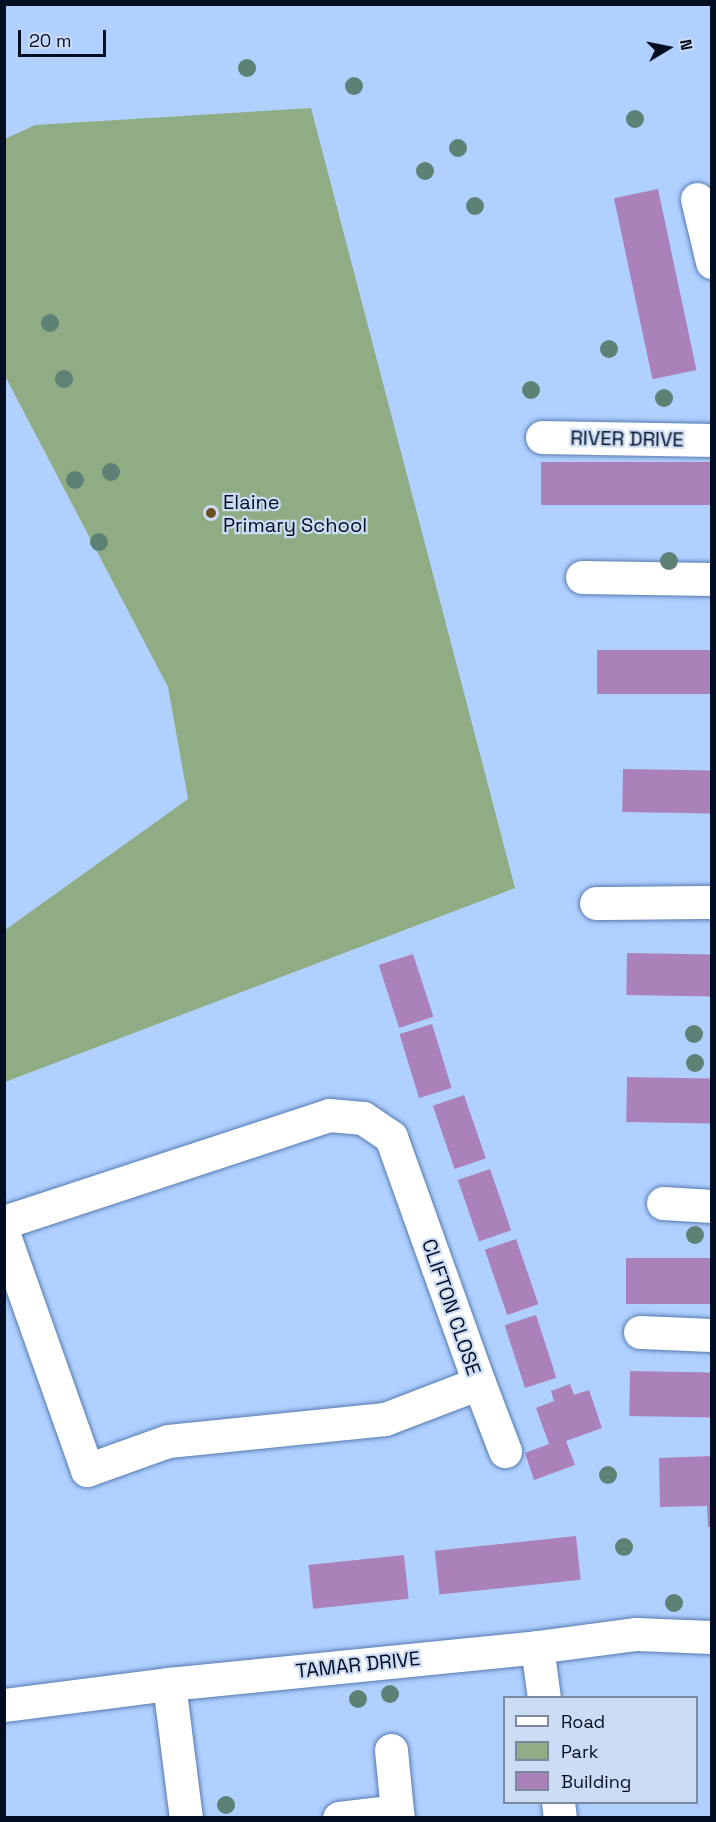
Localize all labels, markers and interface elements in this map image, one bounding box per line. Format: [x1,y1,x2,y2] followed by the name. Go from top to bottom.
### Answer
[21,18,110,56] scale bar
[638,18,698,78] north arrow
[29,29,72,52] text: 20 m
[675,38,697,52] text: N
[570,426,684,452] street label: RIVER DRIVE
[223,490,367,537] place label: Elaine Primary School
[204,506,218,520] marker: Elaine Primary School
[416,1236,486,1378] street label: CLIFTON CLOSE
[295,1647,421,1683] street label: TAMAR DRIVE
[503,1696,698,1804] legend
[561,1710,605,1733] text: Road
[561,1740,598,1763] text: Park
[561,1770,631,1793] text: Building

